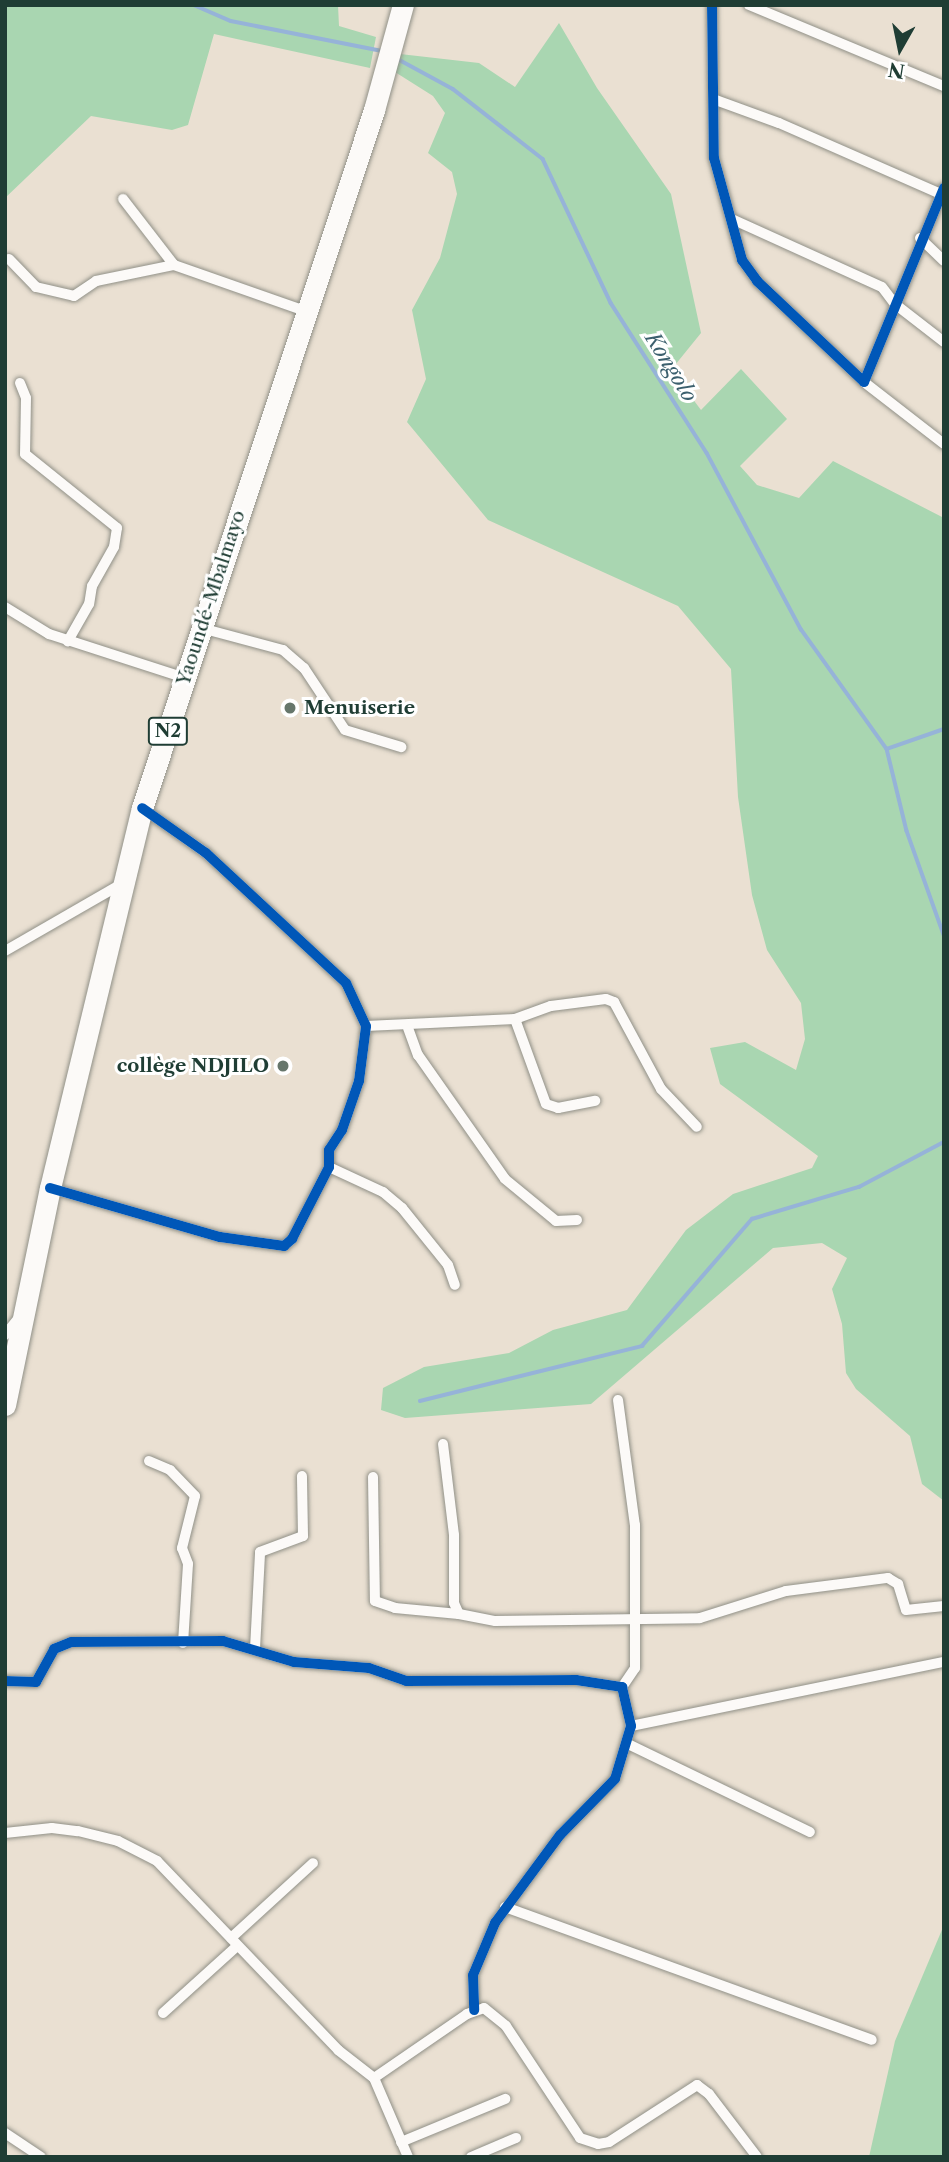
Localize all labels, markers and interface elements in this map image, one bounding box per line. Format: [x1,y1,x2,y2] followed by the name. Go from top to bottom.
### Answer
[865,14,935,84] north arrow
[887,58,907,83] text: N
[640,327,702,407] water label: Kongolo
[172,508,250,688] street label: Yaoundé-Mbalmayo
[304,697,415,719] place label: Menuiserie
[282,700,298,716] marker: Menuiserie
[147,716,189,746] road number: N2
[117,1055,269,1077] place label: collège NDJILO
[275,1058,291,1074] marker: collège NDJILO

